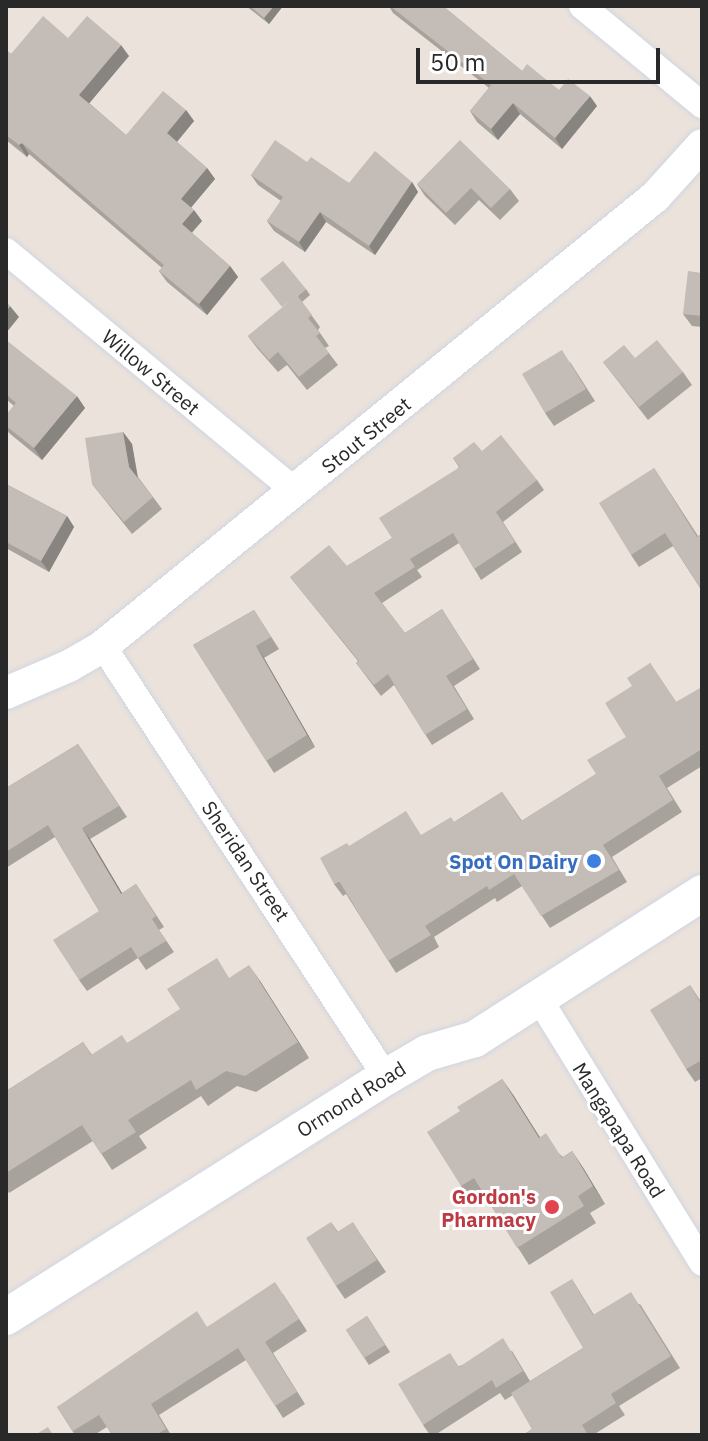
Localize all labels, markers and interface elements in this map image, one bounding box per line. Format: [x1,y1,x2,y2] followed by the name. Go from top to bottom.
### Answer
[420,32,664,82] scale bar
[430,46,485,78] text: 50 m
[97,324,205,420] street label: Willow Street
[317,392,415,478] street label: Stout Street
[197,796,295,926] street label: Sheridan Street
[449,849,578,873] place label: Spot On Dairy
[585,852,603,870] marker: Spot On Dairy
[292,1056,410,1142] street label: Ormond Road
[568,1058,670,1202] street label: Mangapapa Road
[441,1184,536,1231] place label: Gordon's Pharmacy
[543,1198,561,1216] marker: Gordon's Pharmacy

